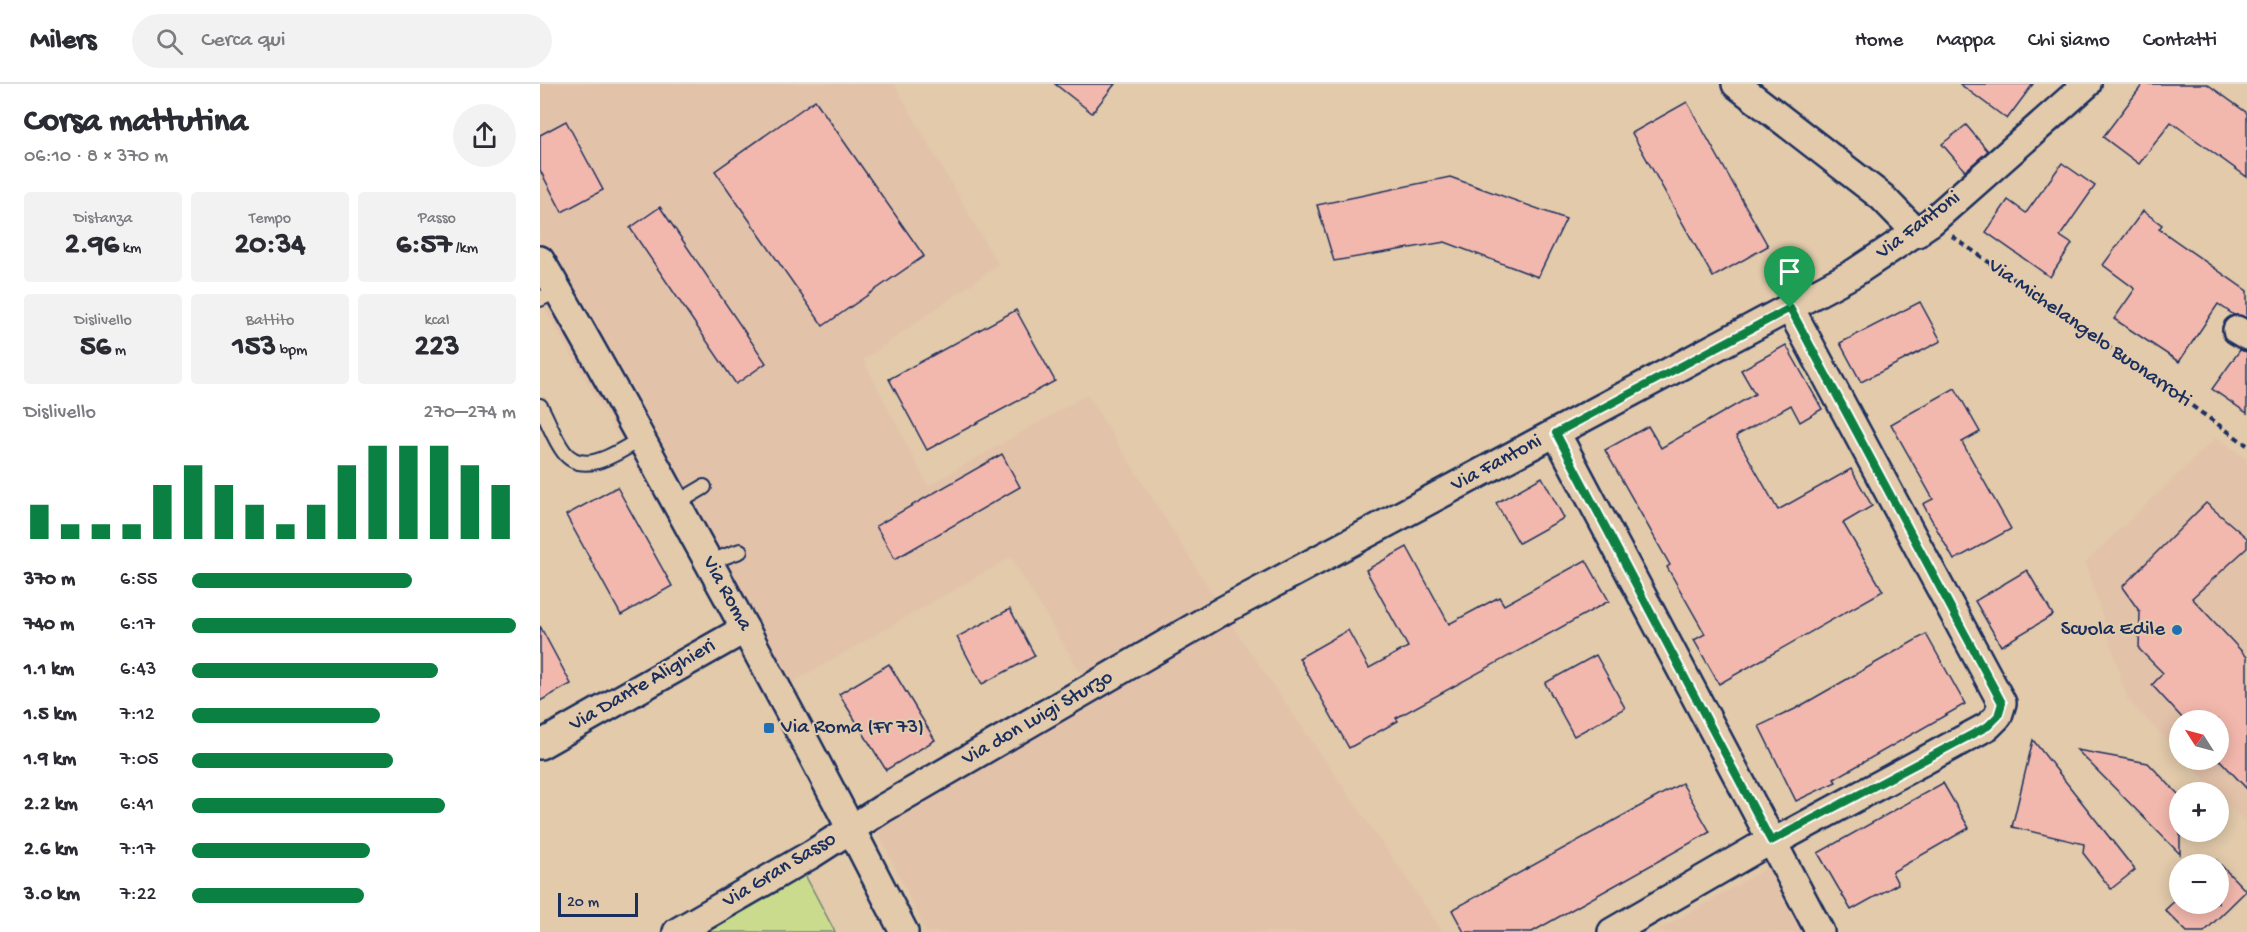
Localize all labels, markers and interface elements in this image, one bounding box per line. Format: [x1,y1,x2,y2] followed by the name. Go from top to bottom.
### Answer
[132,14,552,68] search box
[30,25,96,58] text: Milers
[153,25,186,58] icon: search
[201,28,286,54] text: Cerca qui
[1855,29,1903,54] text: Home
[1936,29,1995,54] text: Mappa
[2028,29,2110,54] text: Chi siamo
[2143,29,2217,54] text: Contatti
[24,104,248,142] text: Corsa mattutina
[453,104,516,167] button: share
[24,146,168,169] text: 06:10 · 8 × 370 m
[1871,186,1966,266] street label: Via Fantoni
[74,210,132,229] text: Distanza
[249,210,291,229] text: Tempo
[418,210,456,229] text: Passo
[65,229,119,264] text: 2.96
[235,229,305,264] text: 20:34
[396,229,452,264] text: 6:57
[119,240,141,259] text: km
[452,240,478,259] text: /km
[1764,246,1815,308] pin
[1982,254,2196,414] street label: Via Michelangelo Buonarroti
[1773,255,1806,288] icon: arrive
[74,312,132,331] text: Dislivello
[246,312,294,331] text: Battito
[425,312,449,331] text: kcal
[80,331,111,366] text: 56
[233,331,276,366] text: 153
[415,331,460,366] text: 223
[111,342,126,361] text: m
[276,342,307,361] text: bpm
[24,402,96,425] text: Dislivello
[424,402,516,425] text: 270–274 m
[1446,430,1547,499] street label: Via Fantoni
[695,551,757,637] street label: Via Roma
[24,569,75,592] text: 370 m
[120,569,157,592] text: 6:55
[24,614,74,637] text: 740 m
[120,614,155,637] text: 6:17
[2061,618,2166,643] place label: Scuola Edile
[2170,623,2184,637] marker: Scuola Edile
[565,634,721,739] street label: Via Dante Alighieri
[24,659,74,682] text: 1.1 km
[120,659,156,682] text: 6:43
[957,666,1118,773] street label: Via don Luigi Sturzo
[24,704,77,727] text: 1.5 km
[120,704,155,727] text: 7:12
[2169,710,2229,770] north arrow
[2169,710,2229,914] map controls
[780,716,924,741] place label: Via Roma (Fr 73)
[762,721,776,735] marker: Via Roma (Fr 73)
[24,749,76,772] text: 1.9 km
[120,749,159,772] text: 7:05
[2169,782,2229,842] button: +
[24,794,78,817] text: 2.2 km
[120,794,154,817] text: 6:41
[718,827,841,915] street label: Via Gran Sasso
[24,839,78,862] text: 2.6 km
[120,839,155,862] text: 7:17
[2169,854,2229,914] button: −
[24,884,80,907] text: 3.0 km
[120,884,156,907] text: 7:22
[558,890,638,918] scale bar
[567,894,599,913] text: 20 m

